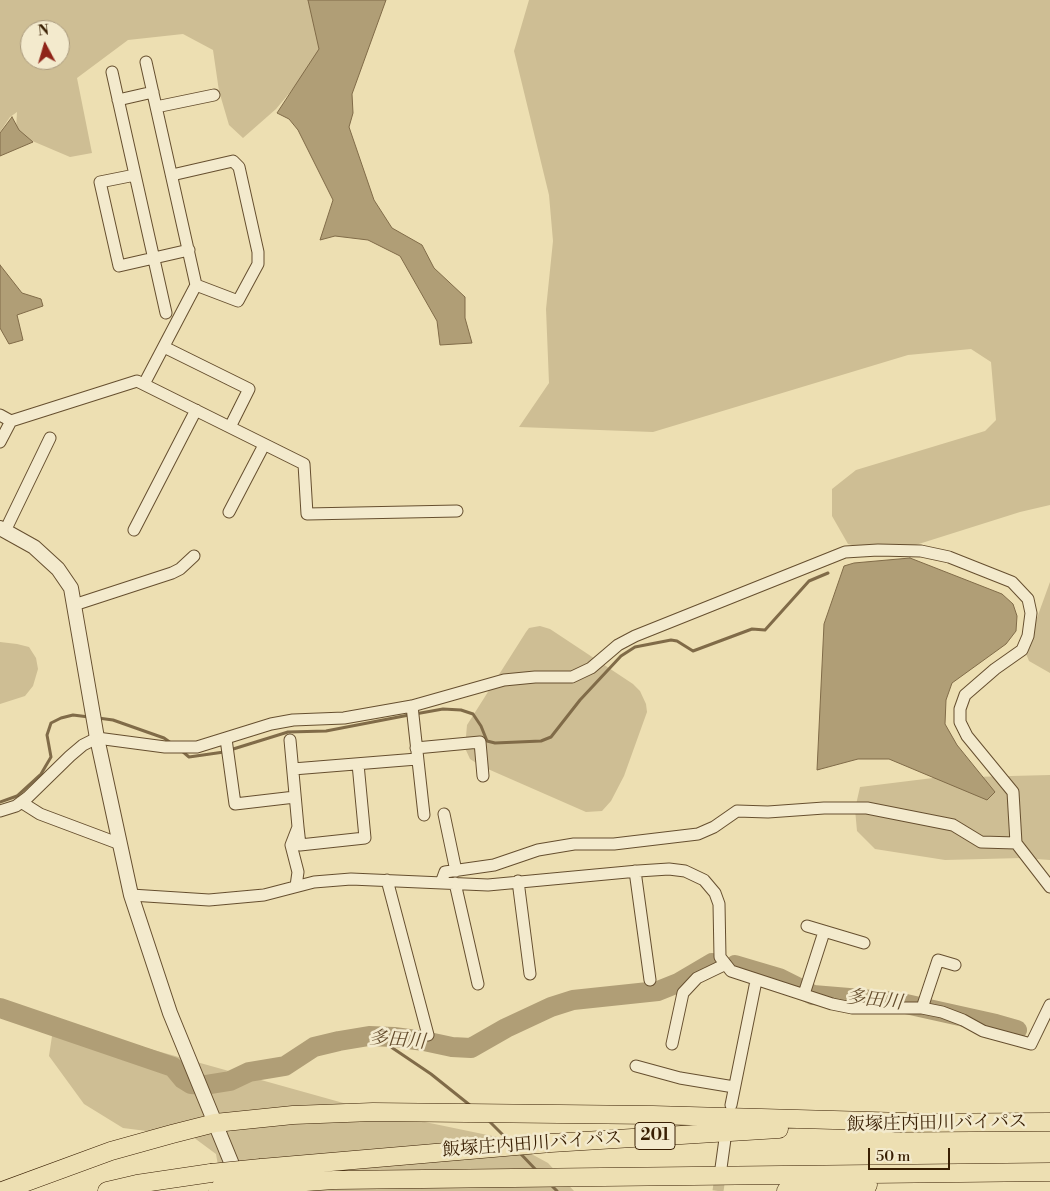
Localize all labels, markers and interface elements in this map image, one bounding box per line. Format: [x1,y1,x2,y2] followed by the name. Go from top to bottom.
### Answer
[20,20,70,70] north arrow
[37,22,50,41] text: N
[844,987,904,1015] water label: 多田川
[368,1028,426,1054] water label: 多田川
[847,1112,1027,1136] street label: 飯塚庄内田川バイパス
[635,1122,675,1150] road number: 201
[441,1128,623,1162] street label: 飯塚庄内田川バイパス
[870,1138,952,1170] scale bar
[876,1147,910,1166] text: 50 m

